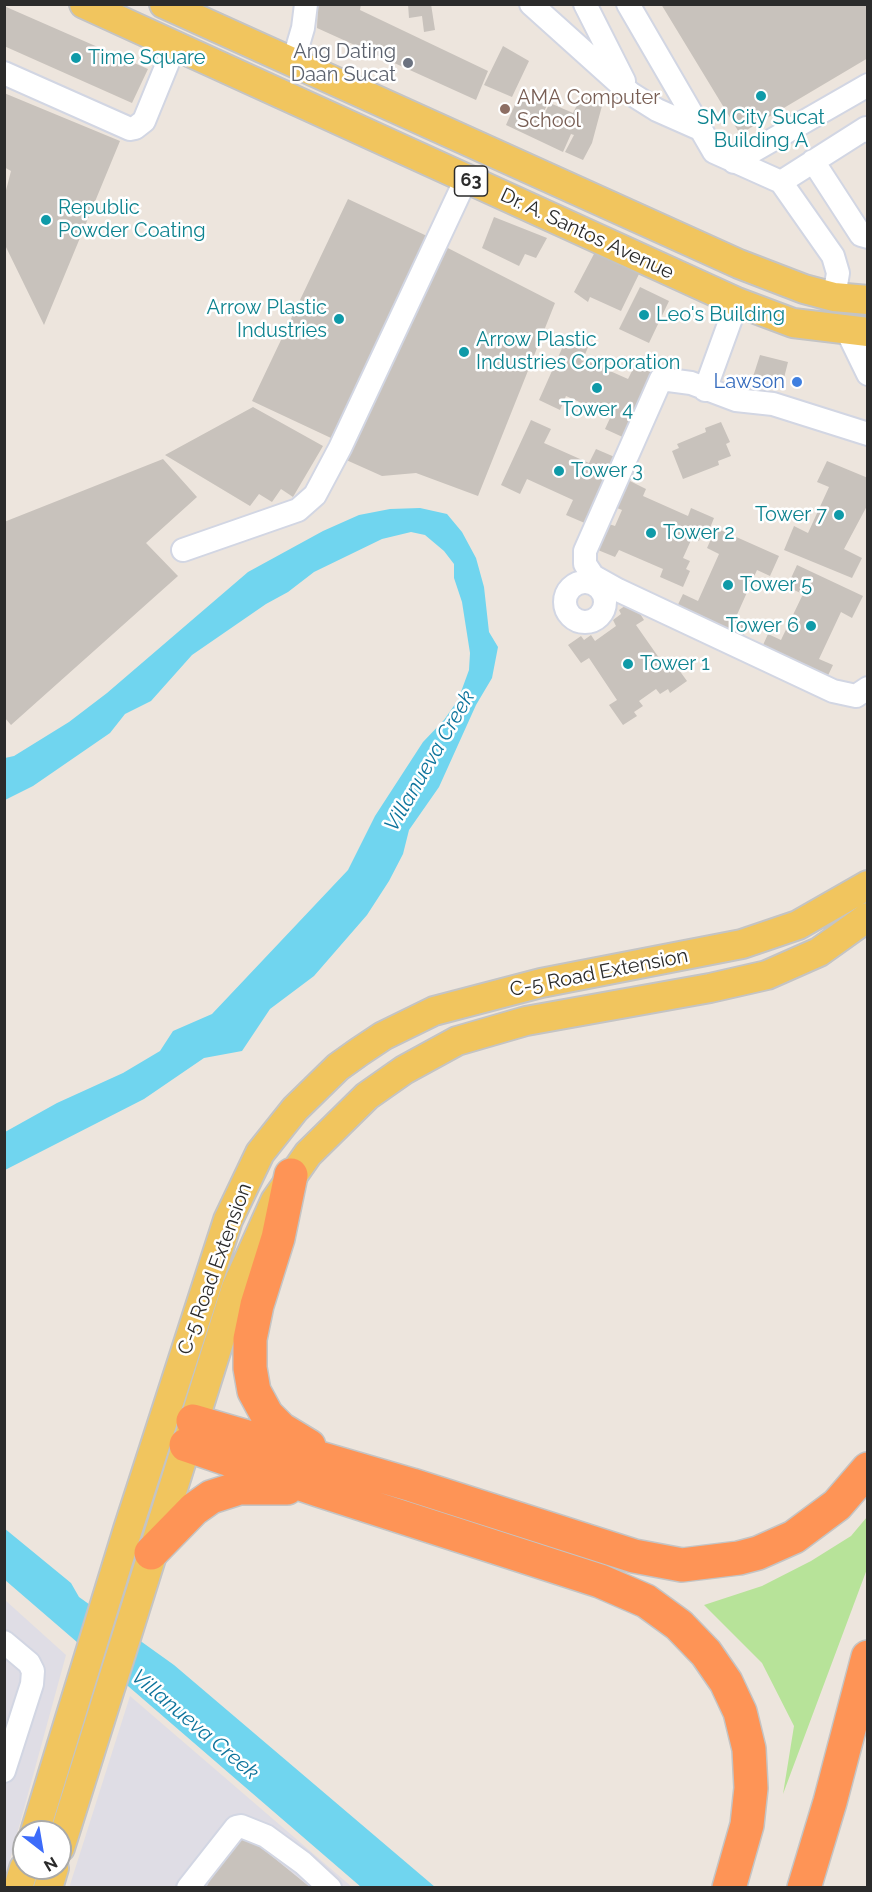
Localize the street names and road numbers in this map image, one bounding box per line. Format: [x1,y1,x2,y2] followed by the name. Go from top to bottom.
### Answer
[454,166,488,196] road number: 63
[496,183,678,285] street label: Dr. A. Santos Avenue
[508,944,690,1002] street label: C-5 Road Extension
[173,1180,257,1358] street label: C-5 Road Extension

